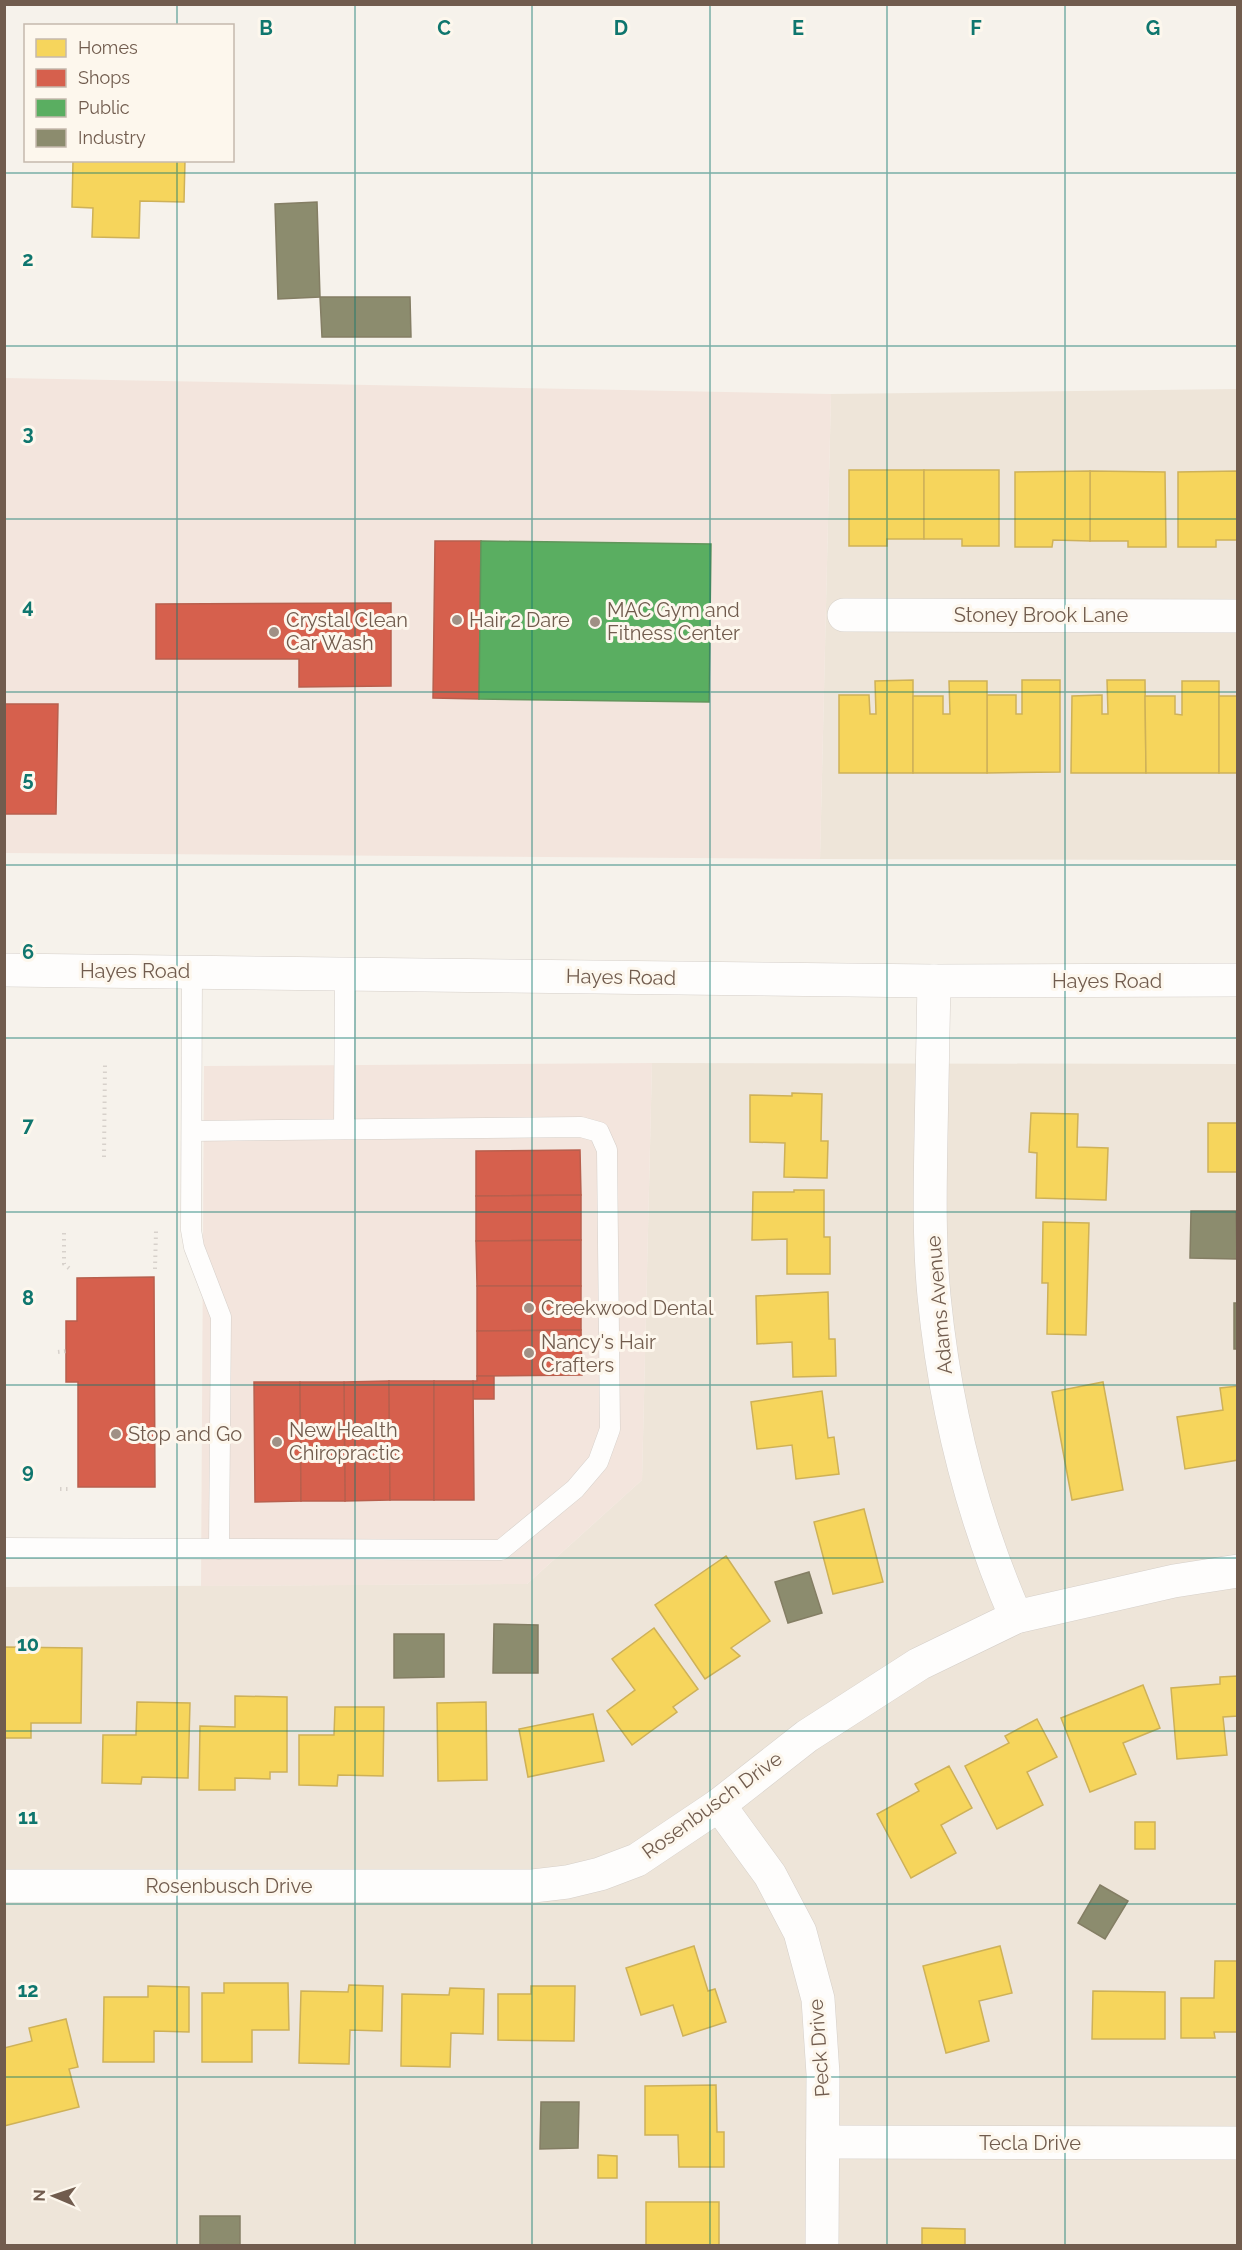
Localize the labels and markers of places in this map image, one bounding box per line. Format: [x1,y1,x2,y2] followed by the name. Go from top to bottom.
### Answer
[607,598,740,645] place label: MAC Gym and Fitness Center
[286,608,408,655] place label: Crystal Clean Car Wash
[469,608,570,632] place label: Hair 2 Dare
[450,613,464,627] marker: Hair 2 Dare
[588,615,602,629] marker: MAC Gym and Fitness Center
[267,625,281,639] marker: Crystal Clean Car Wash
[541,1296,714,1320] place label: Creekwood Dental
[522,1301,536,1315] marker: Creekwood Dental
[541,1330,656,1377] place label: Nancy's Hair Crafters
[522,1346,536,1360] marker: Nancy's Hair Crafters
[289,1418,401,1465] place label: New Health Chiropractic
[128,1422,242,1446] place label: Stop and Go
[109,1427,123,1441] marker: Stop and Go
[270,1435,284,1449] marker: New Health Chiropractic

